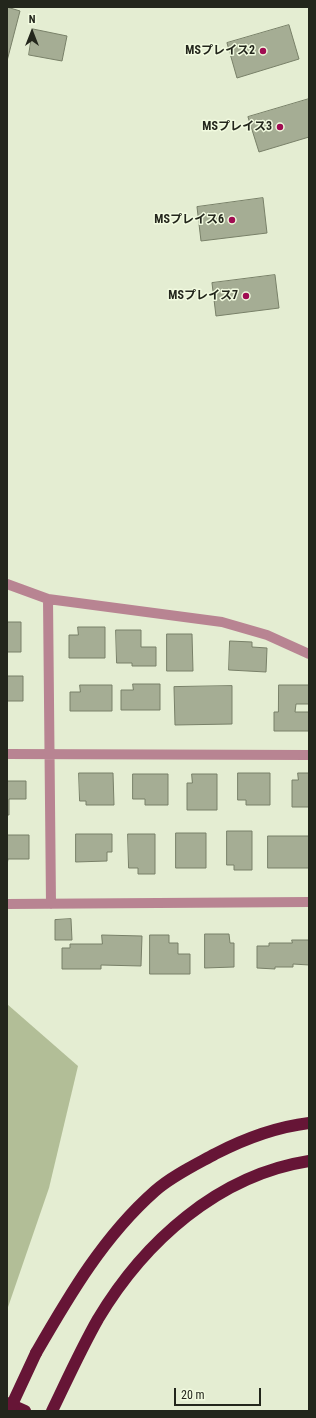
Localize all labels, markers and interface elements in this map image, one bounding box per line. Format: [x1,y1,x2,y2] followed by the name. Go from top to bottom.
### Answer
[12,12,52,52] north arrow
[29,13,35,26] text: N
[185,44,255,58] place label: MSプレイス2
[258,46,268,56] marker: MSプレイス2
[202,120,272,134] place label: MSプレイス3
[275,122,285,132] marker: MSプレイス3
[154,213,224,227] place label: MSプレイス6
[227,215,237,225] marker: MSプレイス6
[168,289,238,303] place label: MSプレイス7
[241,291,251,301] marker: MSプレイス7
[176,1380,263,1406] scale bar
[181,1388,205,1402] text: 20 m

